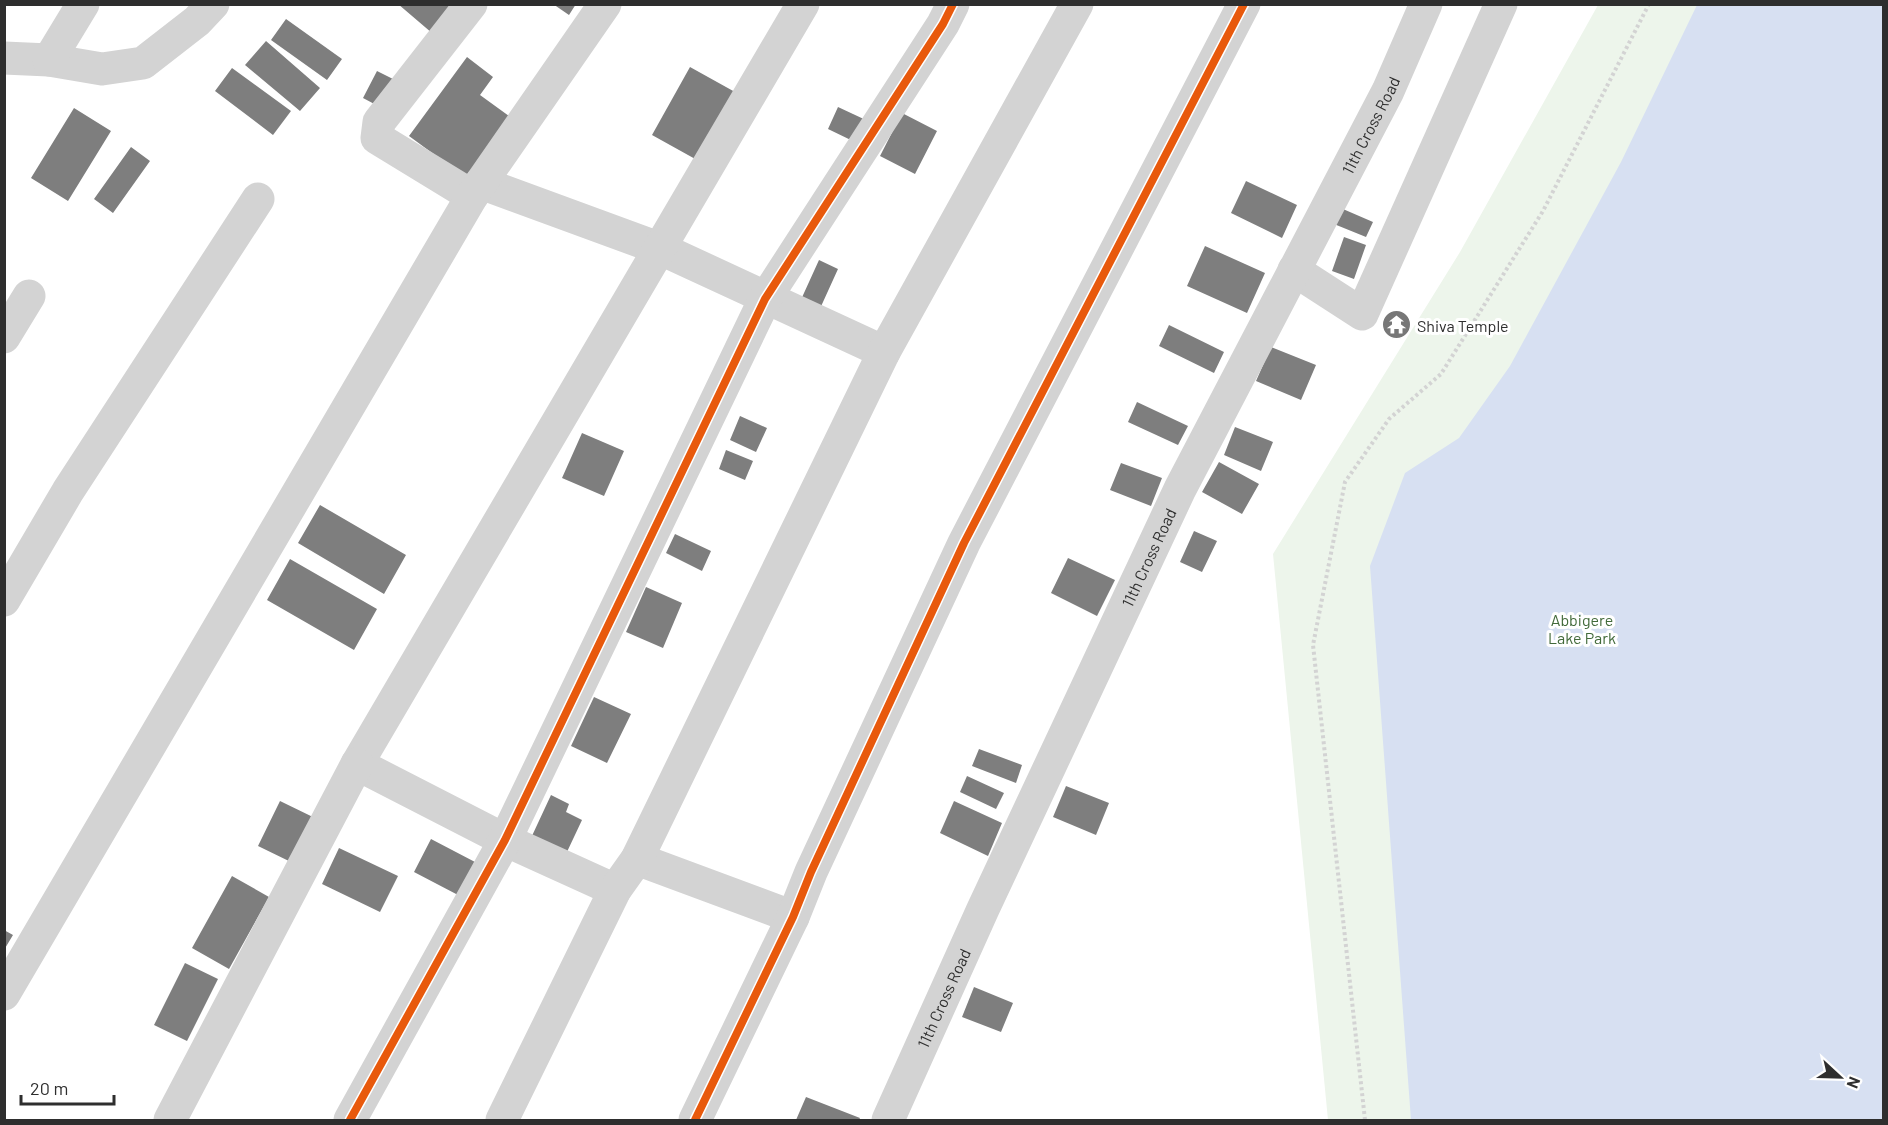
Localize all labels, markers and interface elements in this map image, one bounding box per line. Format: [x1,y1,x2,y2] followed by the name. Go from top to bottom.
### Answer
[1337,73,1403,177] street label: 11th Cross Road
[1380,309,1412,341] temple icon: Shiva Temple
[1417,316,1509,335] place label: Shiva Temple
[1117,505,1179,610] street label: 11th Cross Road
[1548,610,1616,647] park label: Abbigere Lake Park
[912,945,974,1050] street label: 11th Cross Road
[1810,1047,1870,1107] north arrow
[21,1068,114,1106] scale bar
[1844,1074,1865,1091] text: N
[30,1077,68,1099] text: 20 m

